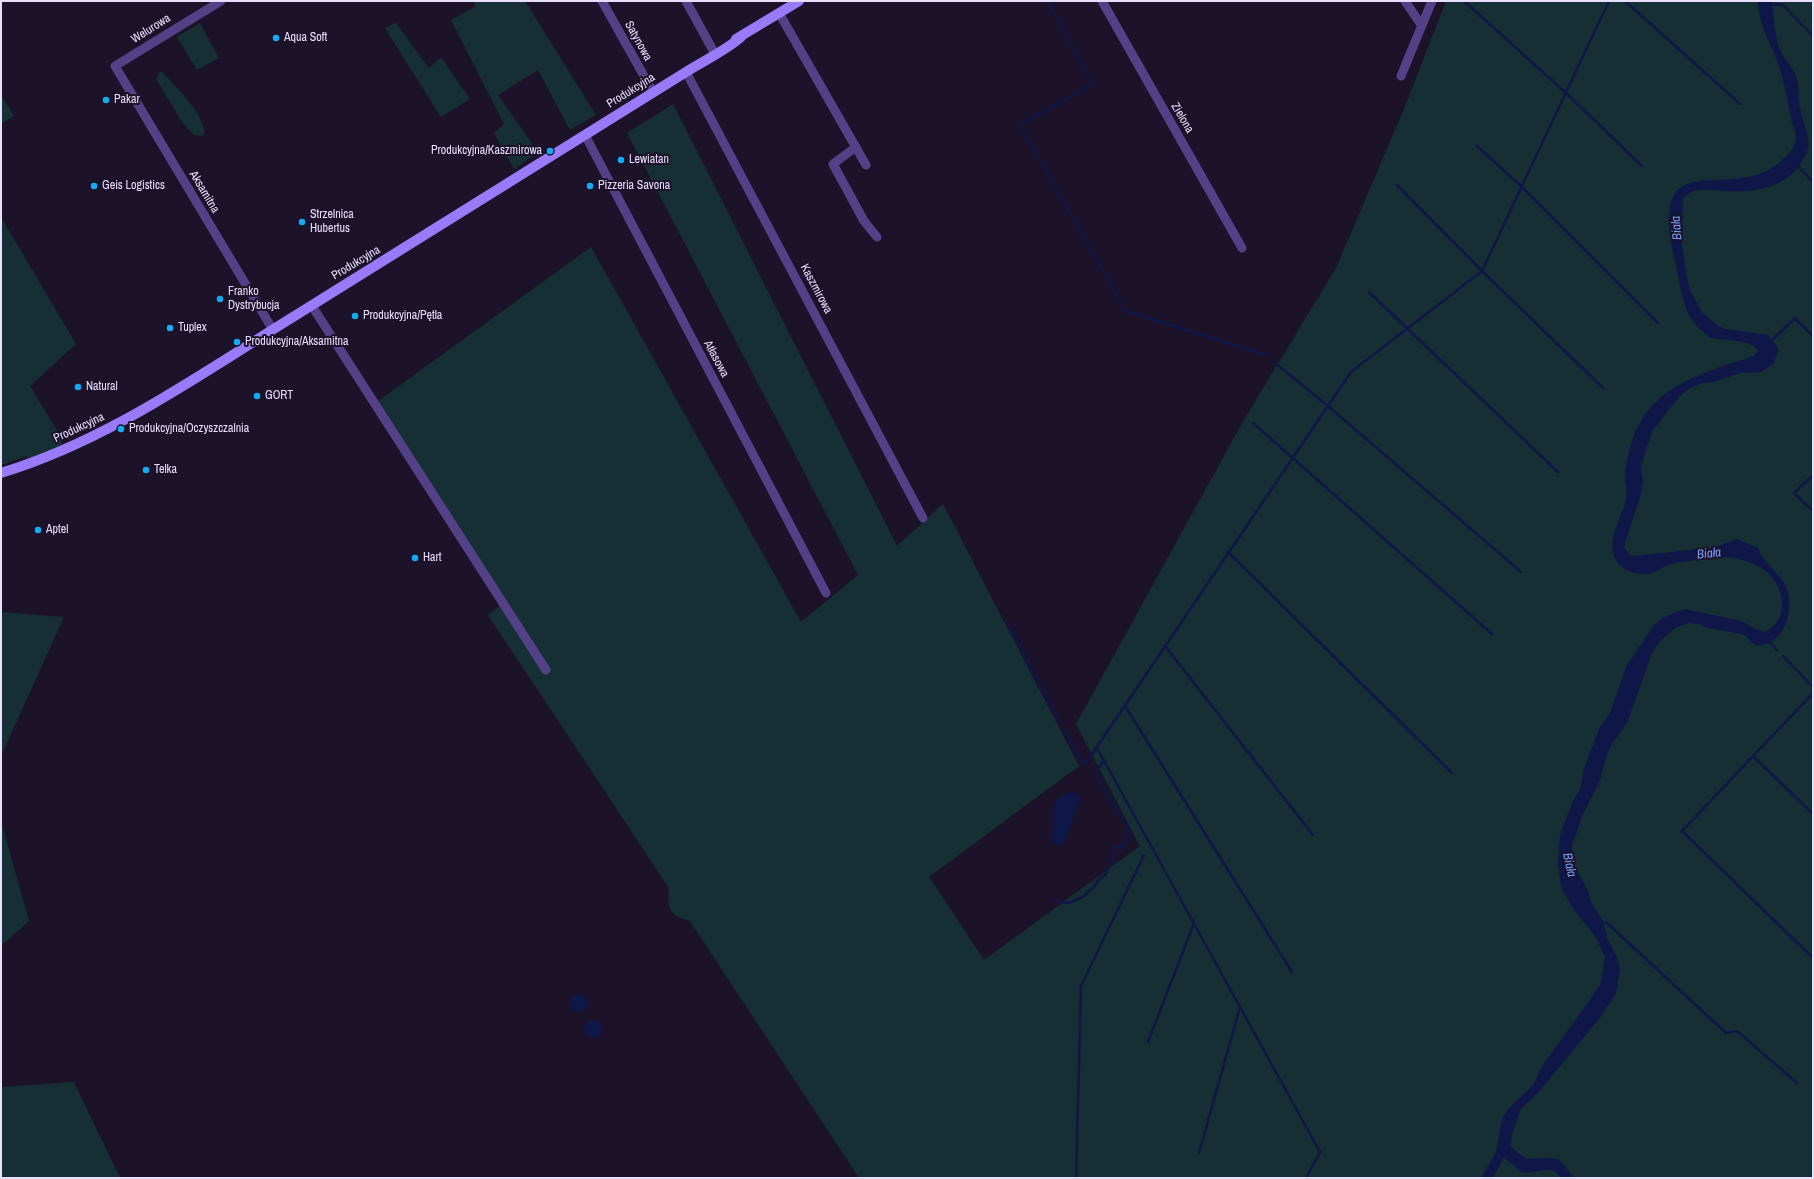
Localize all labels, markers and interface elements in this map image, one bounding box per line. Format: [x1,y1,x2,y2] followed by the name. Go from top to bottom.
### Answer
[129,11,173,47] street label: Welurowa
[621,19,655,63] street label: Satynowa
[284,31,327,45] place label: Aqua Soft
[271,33,281,43] marker: Aqua Soft
[604,71,658,111] street label: Produkcyjna
[114,93,140,107] place label: Pakar
[101,95,111,105] marker: Pakar
[1168,100,1196,136] street label: Zielona
[431,144,542,158] place label: Produkcyjna/Kaszmirowa
[545,146,555,156] marker: Produkcyjna/Kaszmirowa
[629,153,669,167] place label: Lewiatan
[616,155,626,165] marker: Lewiatan
[186,168,222,216] street label: Aksamitna
[102,179,165,193] place label: Geis Logistics
[598,179,670,193] place label: Pizzeria Savona
[89,181,99,191] marker: Geis Logistics
[585,181,595,191] marker: Pizzeria Savona
[310,208,354,236] place label: Strzelnica Hubertus
[1668,215,1686,241] water label: Biała
[297,217,307,227] marker: Strzelnica Hubertus
[329,243,383,283] street label: Produkcyjna
[797,262,835,316] street label: Kaszmirowa
[228,285,279,313] place label: Franko Dystrybucja
[215,294,225,304] marker: Franko Dystrybucja
[363,309,442,323] place label: Produkcyjna/Pętla
[350,311,360,321] marker: Produkcyjna/Pętla
[178,321,207,335] place label: Tuplex
[165,323,175,333] marker: Tuplex
[245,335,348,349] place label: Produkcyjna/Aksamitna
[232,337,242,347] marker: Produkcyjna/Aksamitna
[700,338,732,380] street label: Atłasowa
[86,380,118,394] place label: Natural
[73,382,83,392] marker: Natural
[265,389,293,403] place label: GORT
[252,391,262,401] marker: GORT
[51,410,107,446] street label: Produkcyjna
[129,422,249,436] place label: Produkcyjna/Oczyszczalnia
[116,424,126,434] marker: Produkcyjna/Oczyszczalnia
[154,463,177,477] place label: Telka
[141,465,151,475] marker: Telka
[46,523,68,537] place label: Aptel
[33,525,43,535] marker: Aptel
[1696,545,1722,563] water label: Biała
[423,551,442,565] place label: Hart
[410,553,420,563] marker: Hart
[1559,851,1579,879] water label: Biała

